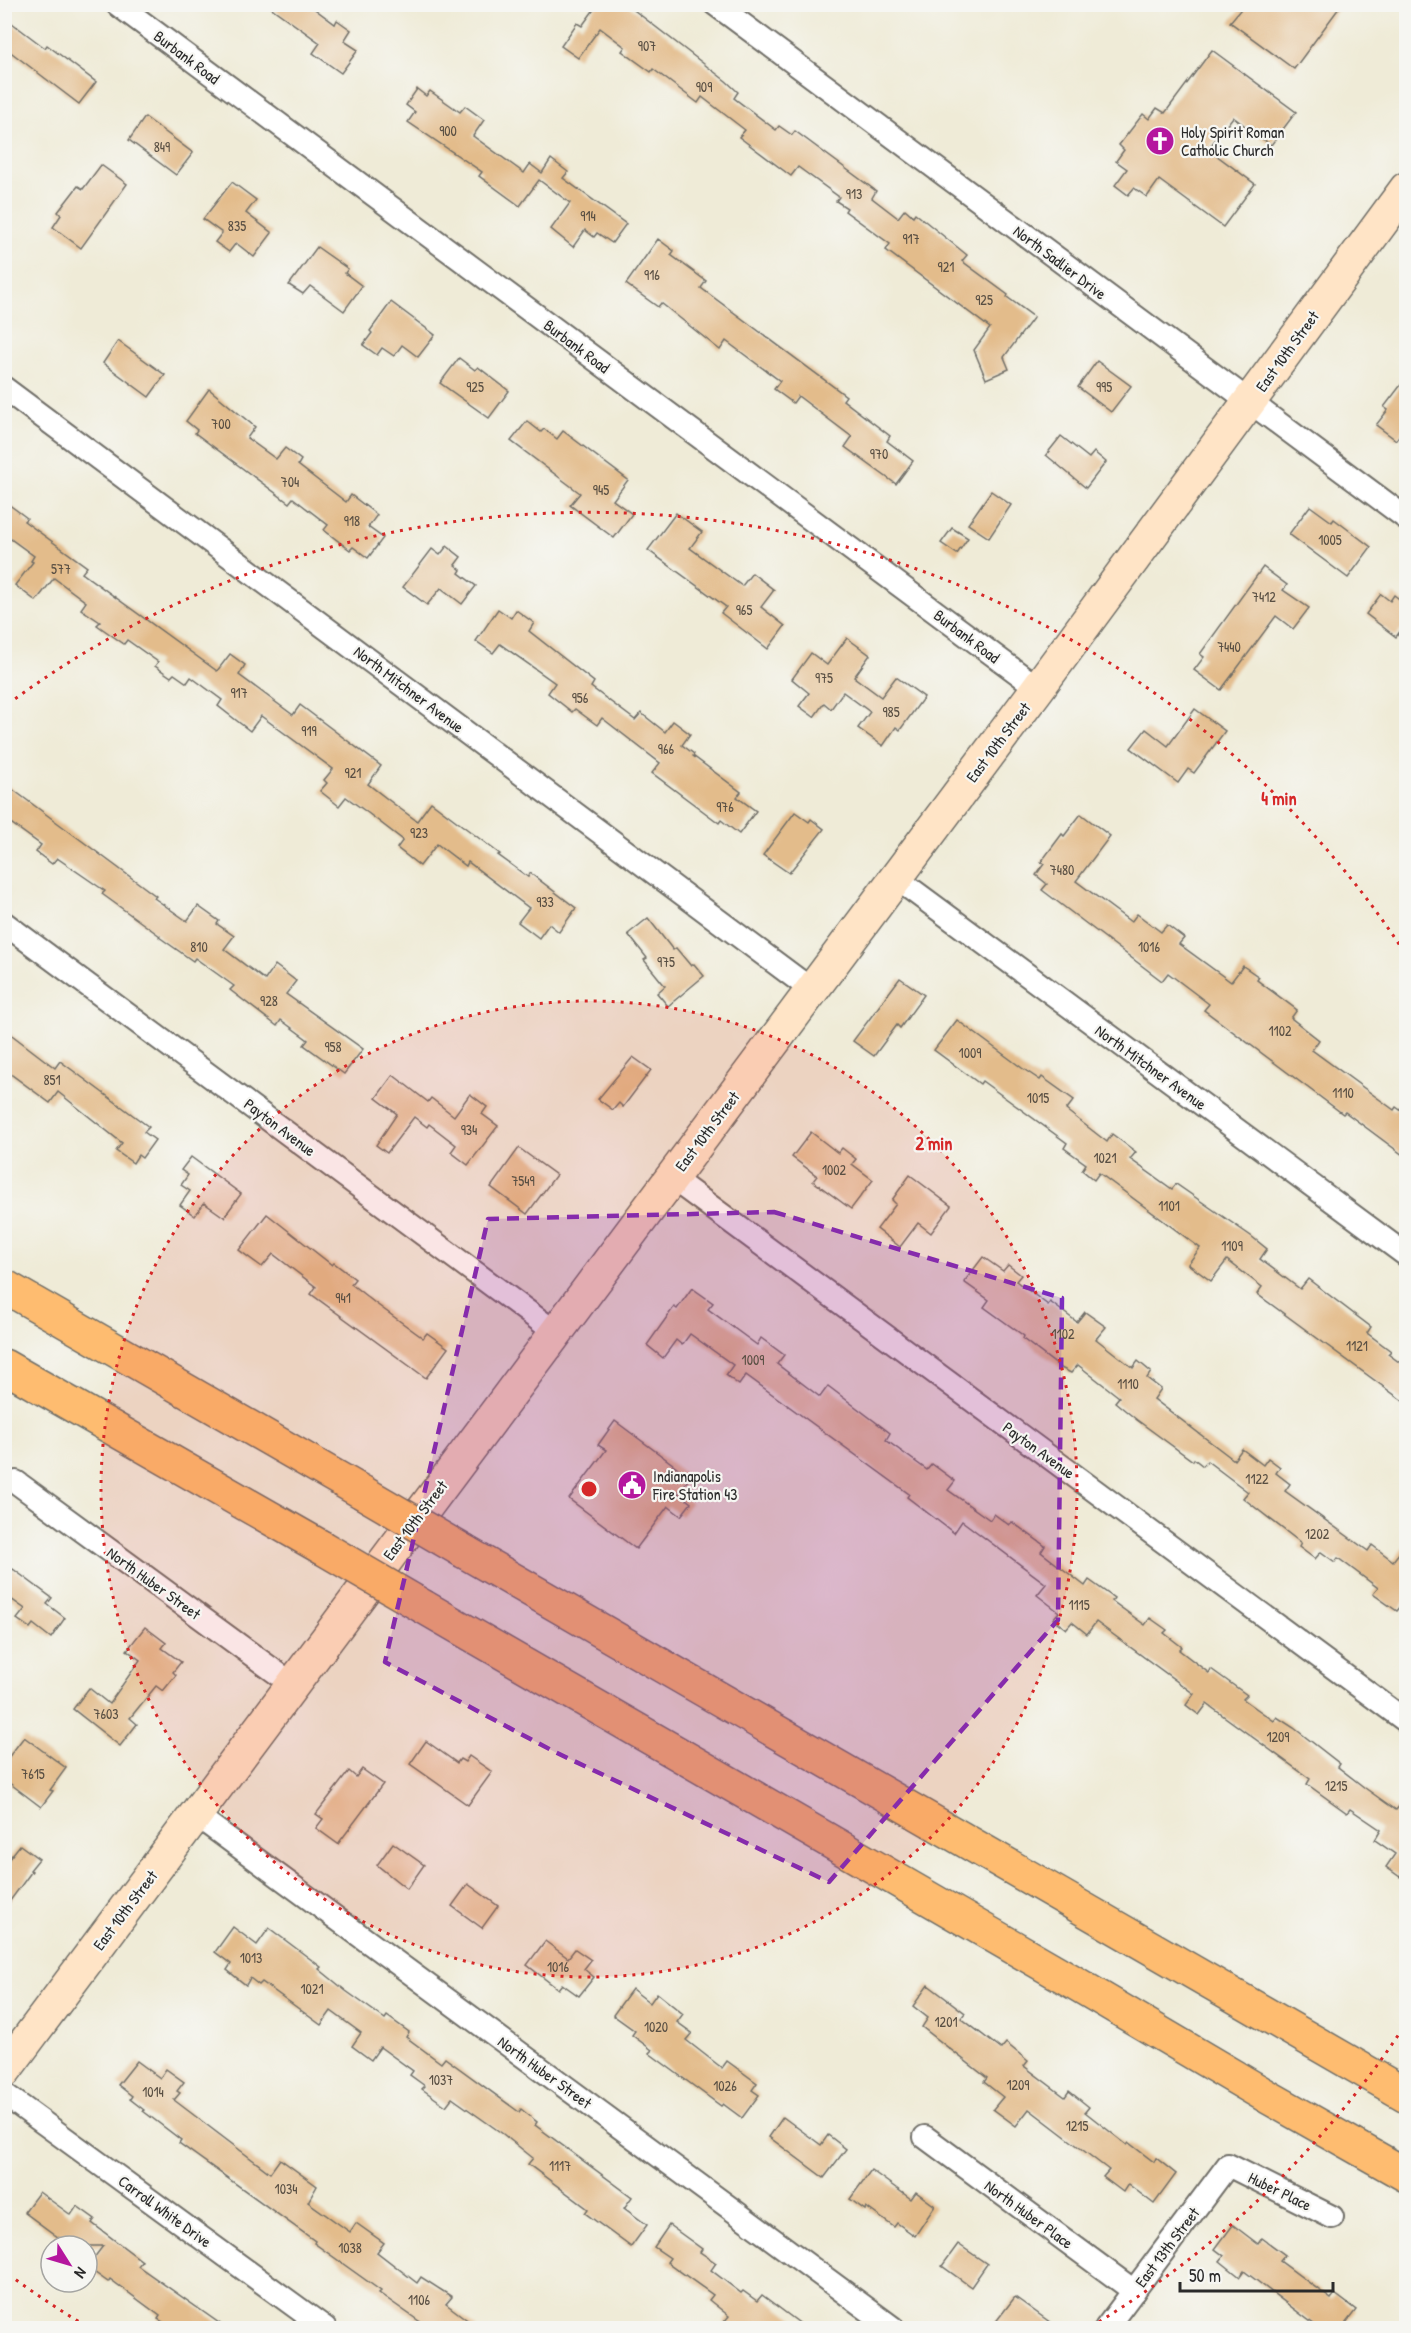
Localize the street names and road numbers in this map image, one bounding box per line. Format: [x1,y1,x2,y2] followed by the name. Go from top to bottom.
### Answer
[150,25,224,89] street label: Burbank Road
[1009,220,1111,305] street label: North Sadlier Drive
[1250,306,1324,396] street label: East 10th Street
[540,314,614,378] street label: Burbank Road
[930,604,1004,668] street label: Burbank Road
[349,640,469,738] street label: North Mitchner Avenue
[961,697,1036,786] street label: East 10th Street
[1091,1019,1212,1115] street label: North Mitchner Avenue
[670,1086,745,1175] street label: East 10th Street
[240,1093,321,1161] street label: Payton Avenue
[998,1416,1080,1484] street label: Payton Avenue
[378,1475,453,1564] street label: East 10th Street
[103,1541,206,1625] street label: North Huber Street
[88,1865,163,1954] street label: East 10th Street
[494,2030,597,2114] street label: North Huber Street
[1245,2166,1316,2216] street label: Huber Place
[114,2170,217,2253] street label: Carroll White Drive
[980,2174,1078,2254] street label: North Huber Place
[1130,2202,1205,2291] street label: East 13th Street

